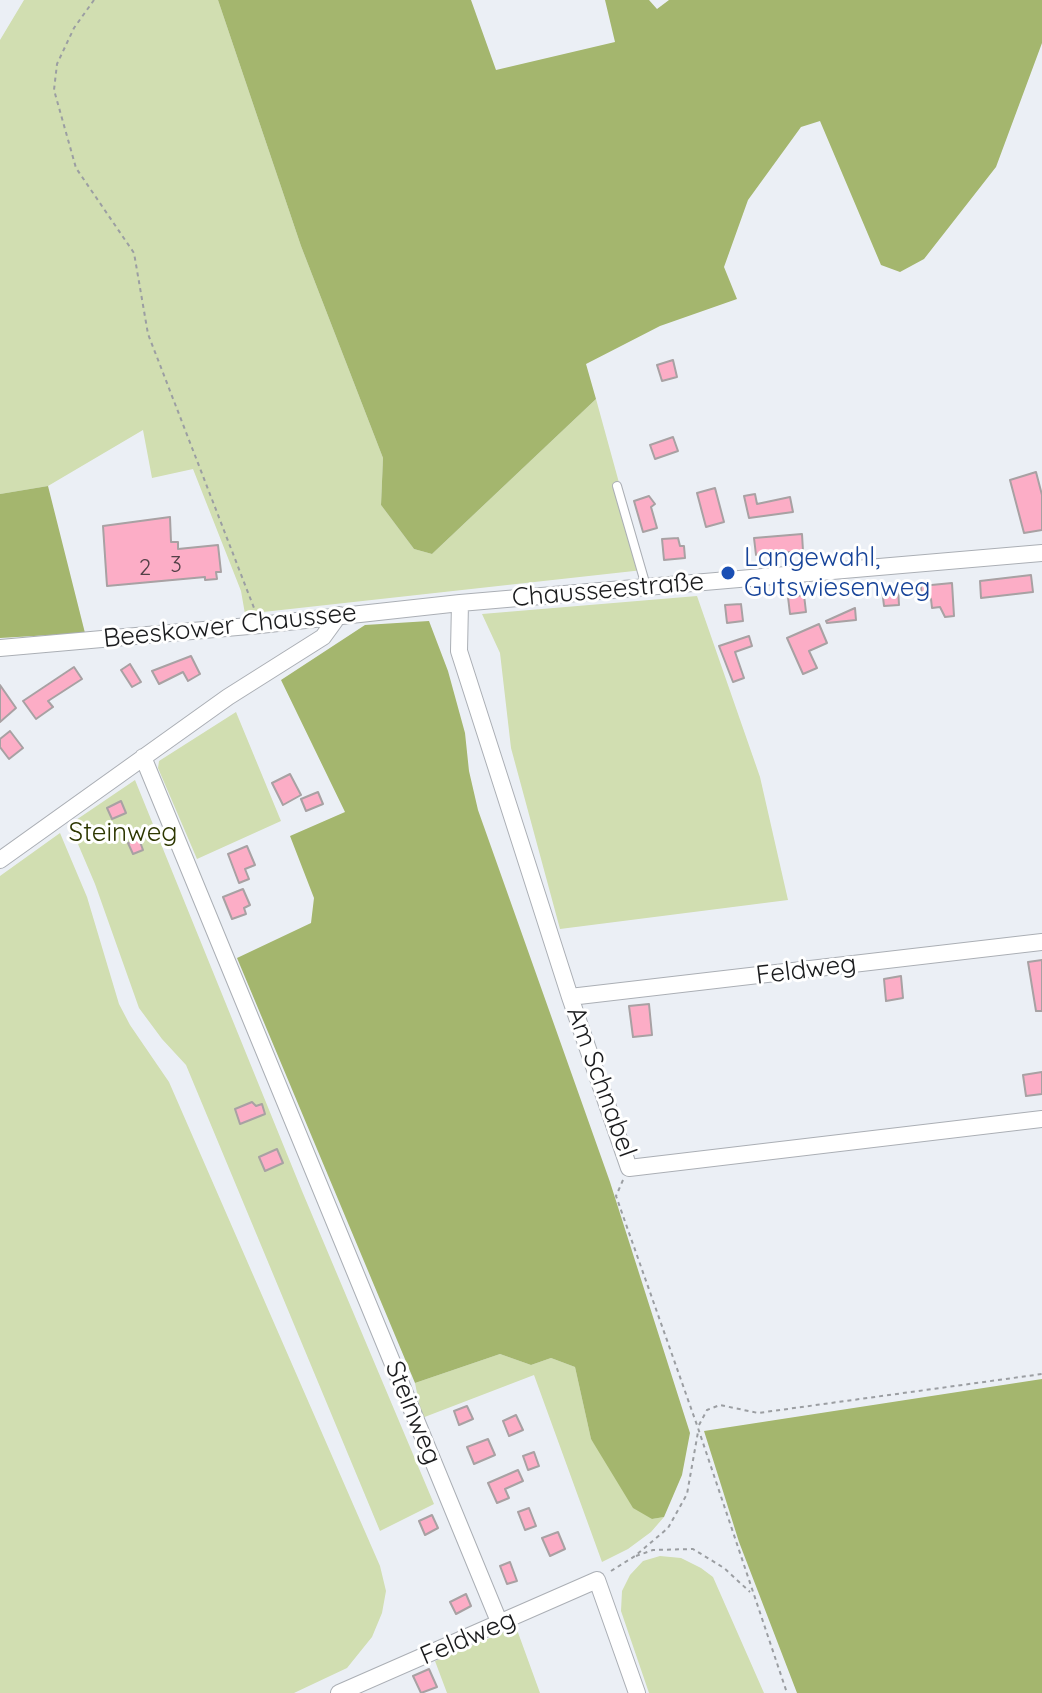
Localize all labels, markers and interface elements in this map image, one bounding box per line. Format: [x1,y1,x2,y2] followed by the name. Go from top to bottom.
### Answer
[744,542,930,604] place label: Langewahl, Gutswiesenweg
[170,552,182,578] house number: 3
[139,555,151,581] house number: 2
[719,564,737,582] marker: Langewahl, Gutswiesenweg
[511,566,705,614] street label: Chausseestraße
[102,597,358,655] street label: Beeskower Chaussee
[69,817,177,849] park label: Steinweg
[754,948,858,992] street label: Feldweg
[559,1003,643,1161] street label: Am Schnabel
[378,1357,448,1469] street label: Steinweg
[415,1604,521,1672] street label: Feldweg

